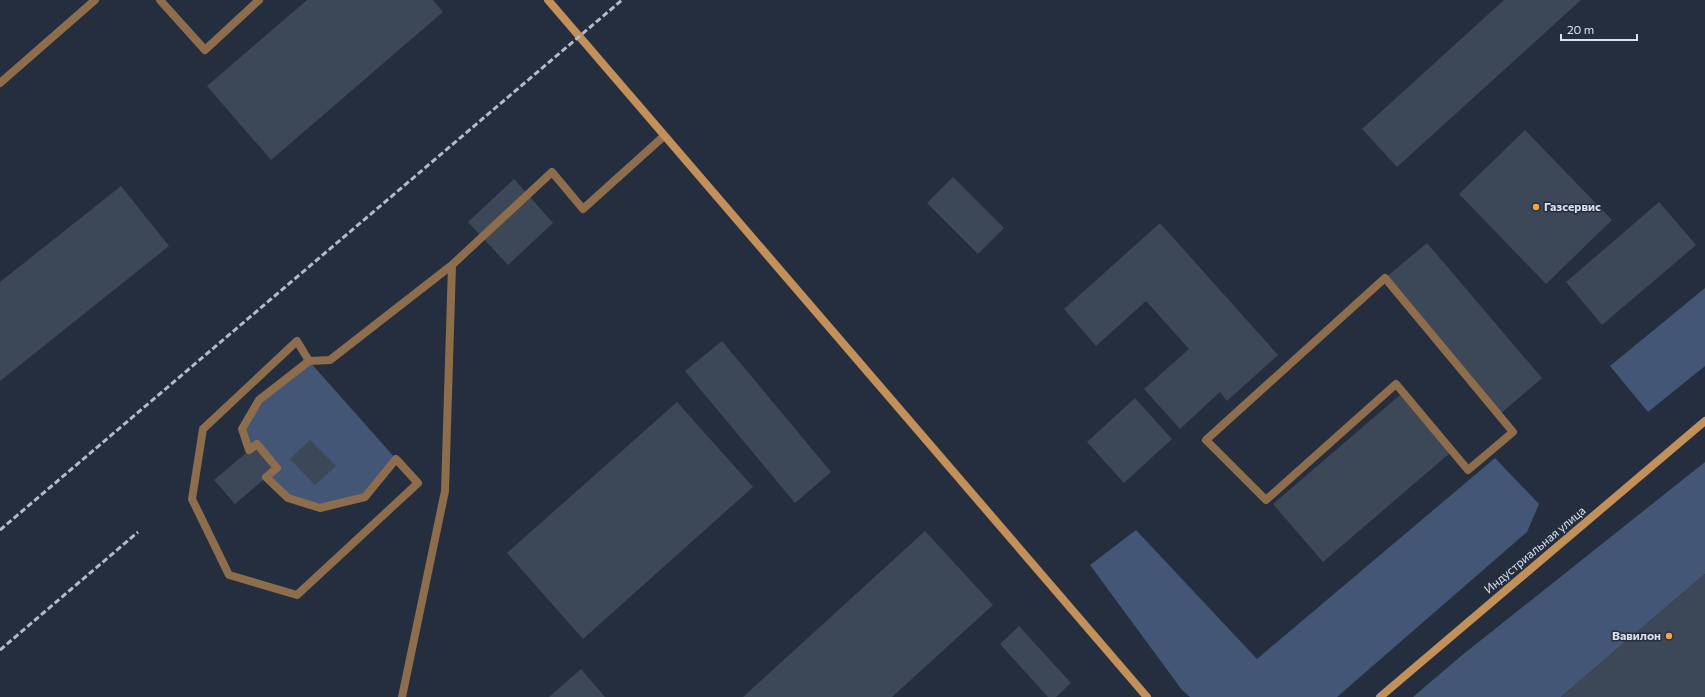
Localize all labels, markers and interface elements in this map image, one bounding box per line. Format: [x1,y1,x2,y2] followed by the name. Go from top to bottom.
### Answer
[1561,16,1637,42] scale bar
[1567,22,1594,36] text: 20 m
[1544,199,1601,213] place label: Газсервис
[1531,202,1541,212] marker: Газсервис
[1481,503,1588,596] street label: Индустриальная улица
[1612,628,1661,642] place label: Вавилон
[1664,631,1674,641] marker: Вавилон

